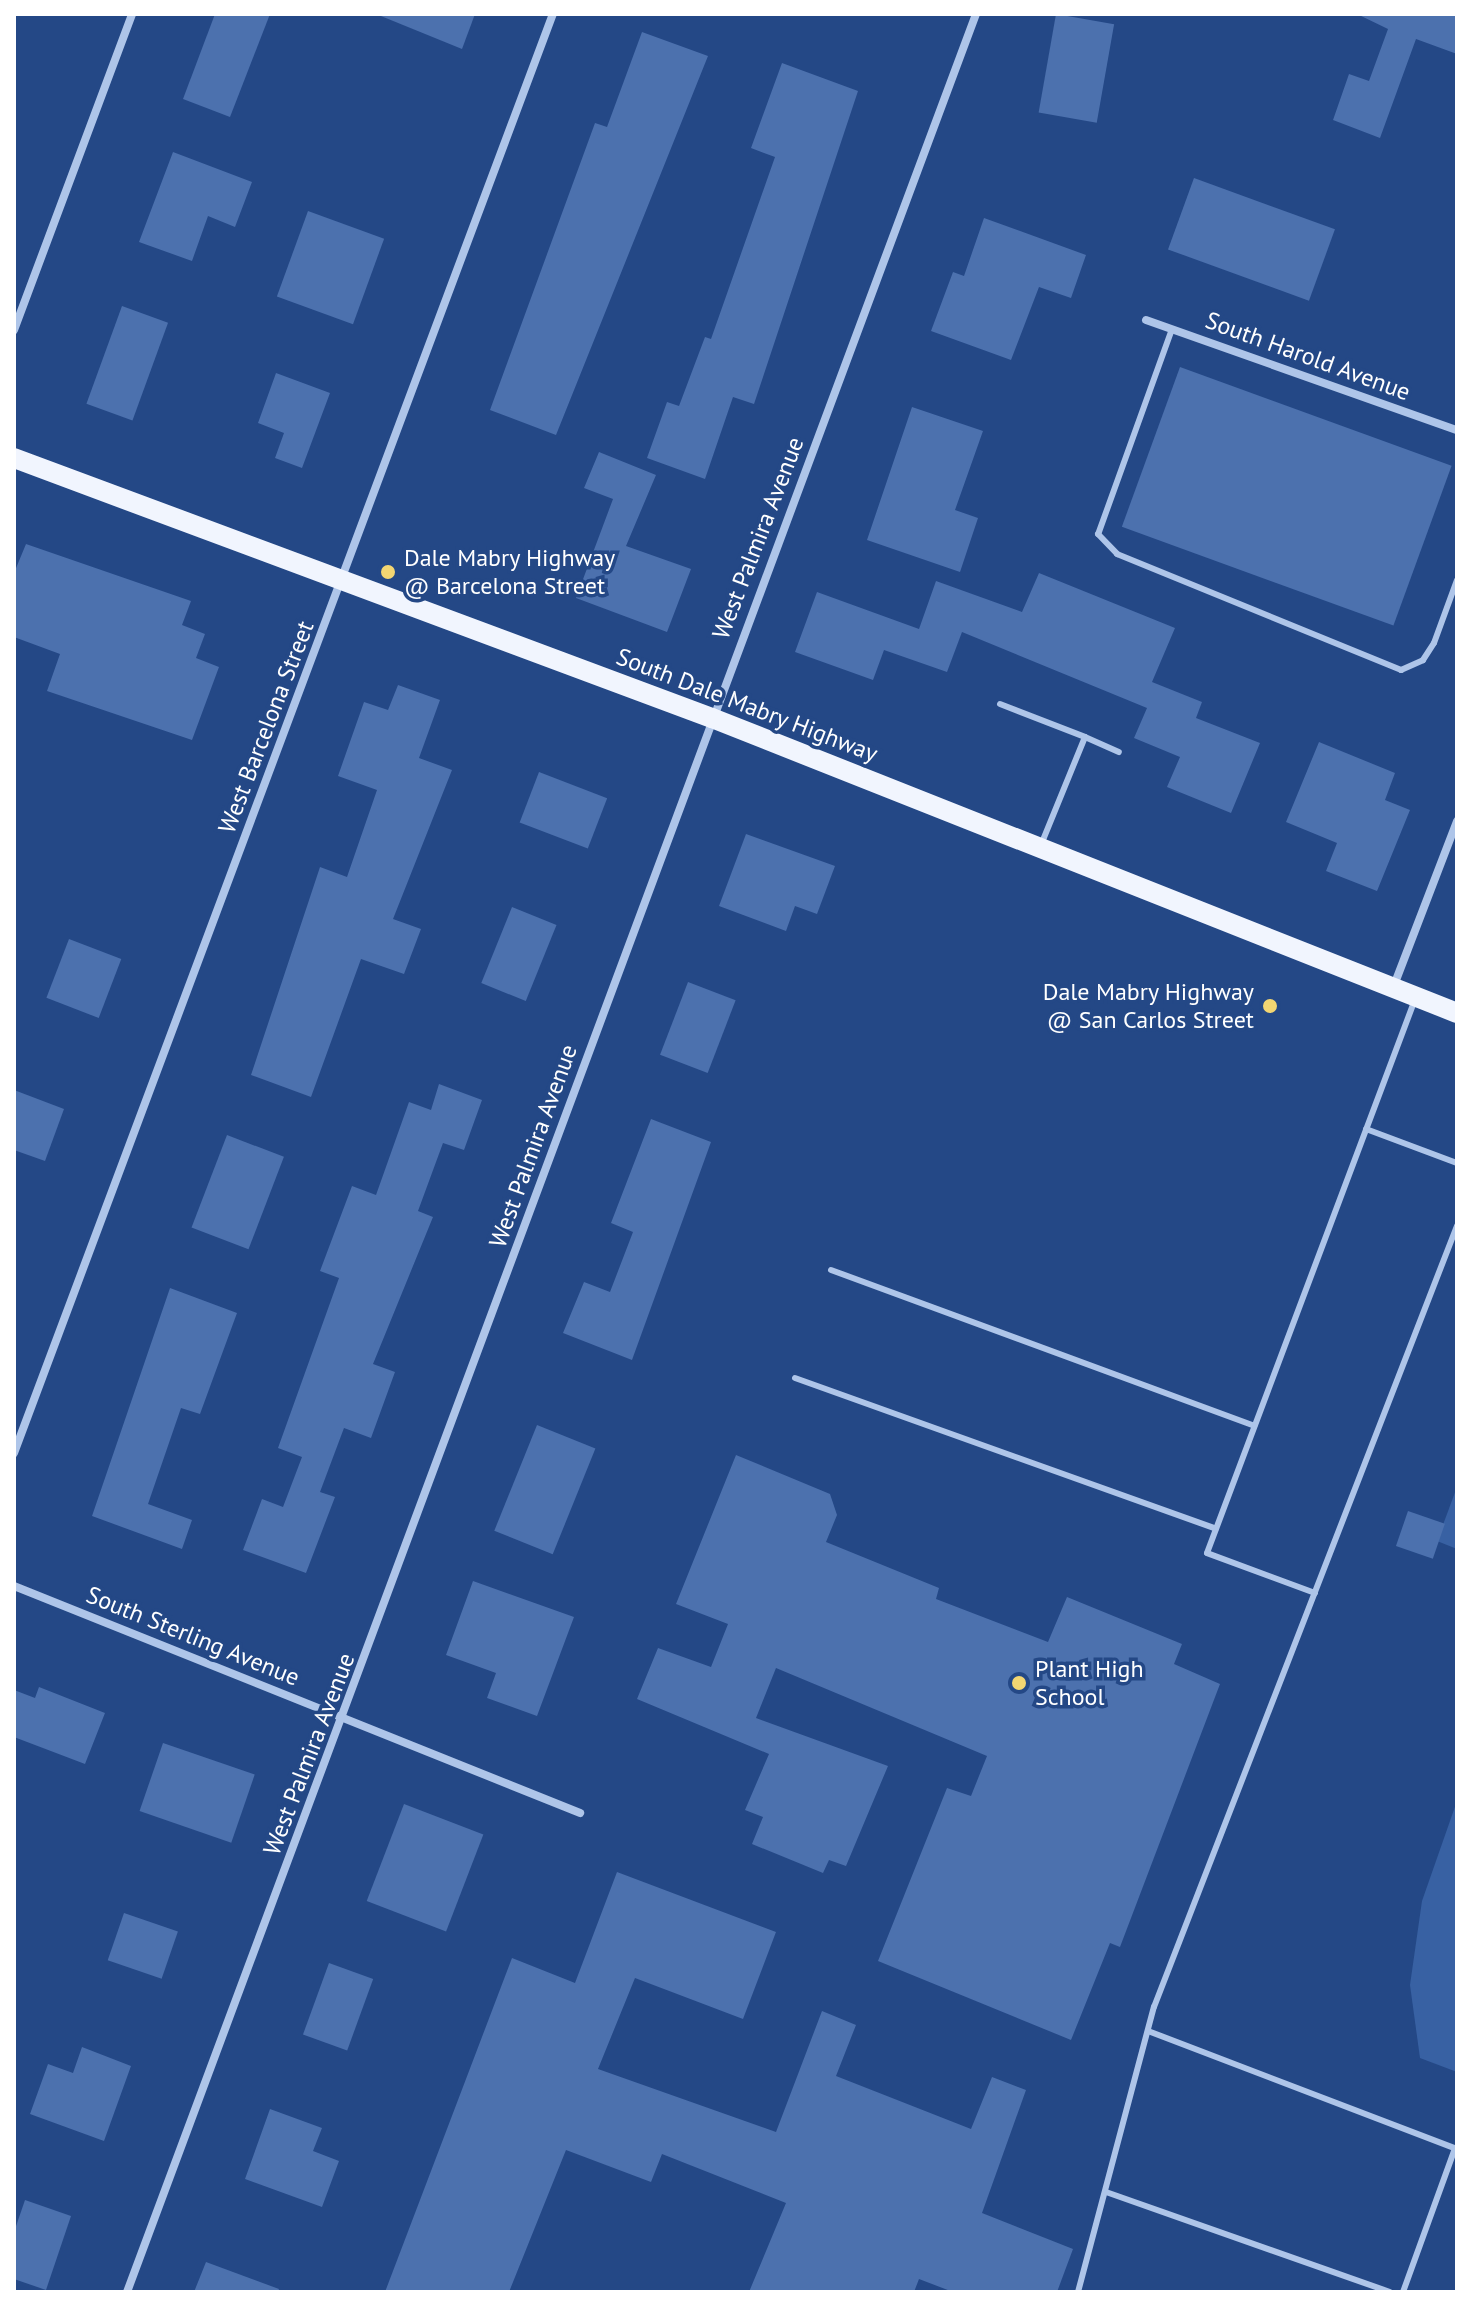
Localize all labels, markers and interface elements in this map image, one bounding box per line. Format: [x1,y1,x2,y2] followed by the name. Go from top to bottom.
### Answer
[1201,305,1415,407] street label: South Harold Avenue
[706,433,810,643] street label: West Palmira Avenue
[404,544,616,600] place label: Dale Mabry Highway @ Barcelona Street
[379,563,397,581] marker: Dale Mabry Highway @ Barcelona Street
[212,617,320,837] street label: West Barcelona Street
[612,642,882,768] street label: South Dale Mabry Highway
[1042,978,1254,1034] place label: Dale Mabry Highway @ San Carlos Street
[1261,997,1279,1015] marker: Dale Mabry Highway @ San Carlos Street
[483,1040,583,1252] street label: West Palmira Avenue
[82,1580,304,1692] street label: South Sterling Avenue
[257,1649,361,1859] street label: West Palmira Avenue
[1035,1655,1144,1711] place label: Plant High School
[1010,1674,1028,1692] marker: Plant High School

